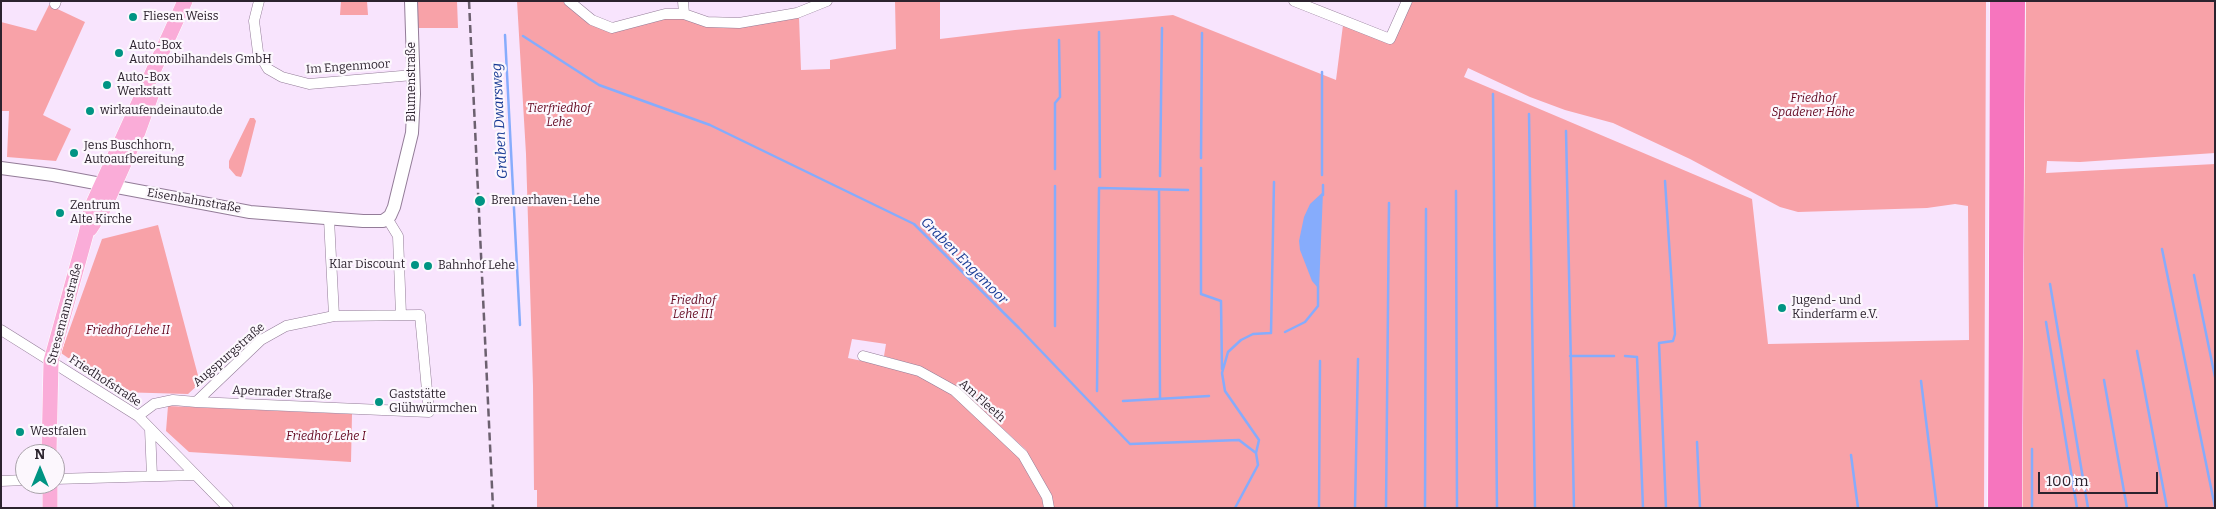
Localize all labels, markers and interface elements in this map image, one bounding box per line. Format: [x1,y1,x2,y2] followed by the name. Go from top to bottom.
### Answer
[143,10,218,24] place label: Fliesen Weiss
[127,11,139,23] marker: Fliesen Weiss
[129,39,272,67] place label: Auto-Box Automobilhandels GmbH
[405,42,419,122] street label: Blumenstraße
[113,47,125,59] marker: Auto-Box Automobilhandels GmbH
[305,57,391,77] street label: Im Engenmoor
[489,63,511,179] water label: Graben Dwarsweg
[117,71,172,99] place label: Auto-Box Werkstatt
[101,79,113,91] marker: Auto-Box Werkstatt
[1771,92,1855,120] park label: Friedhof Spadener Höhe
[527,102,591,130] park label: Tierfriedhof Lehe
[100,104,223,118] place label: wirkaufendeinauto.de
[84,105,96,117] marker: wirkaufendeinauto.de
[84,139,184,167] place label: Jens Buschhorn, Autoaufbereitung
[68,147,80,159] marker: Jens Buschhorn, Autoaufbereitung
[146,186,242,216] street label: Eisenbahnstraße
[473,194,487,208] marker: Bremerhaven-Lehe
[491,194,600,208] place label: Bremerhaven-Lehe
[70,199,132,227] place label: Zentrum Alte Kirche
[54,207,66,219] marker: Zentrum Alte Kirche
[917,214,1011,308] water label: Graben Engemoor
[329,258,405,272] place label: Klar Discount
[409,259,421,271] marker: Klar Discount
[438,259,515,273] place label: Bahnhof Lehe
[422,260,434,272] marker: Bahnhof Lehe
[45,262,85,366] street label: Stresemannstraße
[670,294,716,322] park label: Friedhof Lehe III
[1792,294,1878,322] place label: Jugend- und Kinderfarm e.V.
[1776,302,1788,314] marker: Jugend- und Kinderfarm e.V.
[190,320,268,390] street label: Augspurgstraße
[86,324,170,338] park label: Friedhof Lehe II
[66,352,144,410] street label: Friedhofstraße
[956,377,1008,425] street label: Am Fleeth
[232,383,332,403] street label: Apenrader Straße
[389,388,477,416] place label: Gaststätte Glühwürmchen
[373,396,385,408] marker: Gaststätte Glühwürmchen
[30,425,86,439] place label: Westfalen
[14,426,26,438] marker: Westfalen
[286,430,366,444] park label: Friedhof Lehe I
[15,444,65,494] north arrow
[35,446,45,463] text: N
[2041,462,2161,494] scale bar
[2046,472,2089,490] text: 100 m

